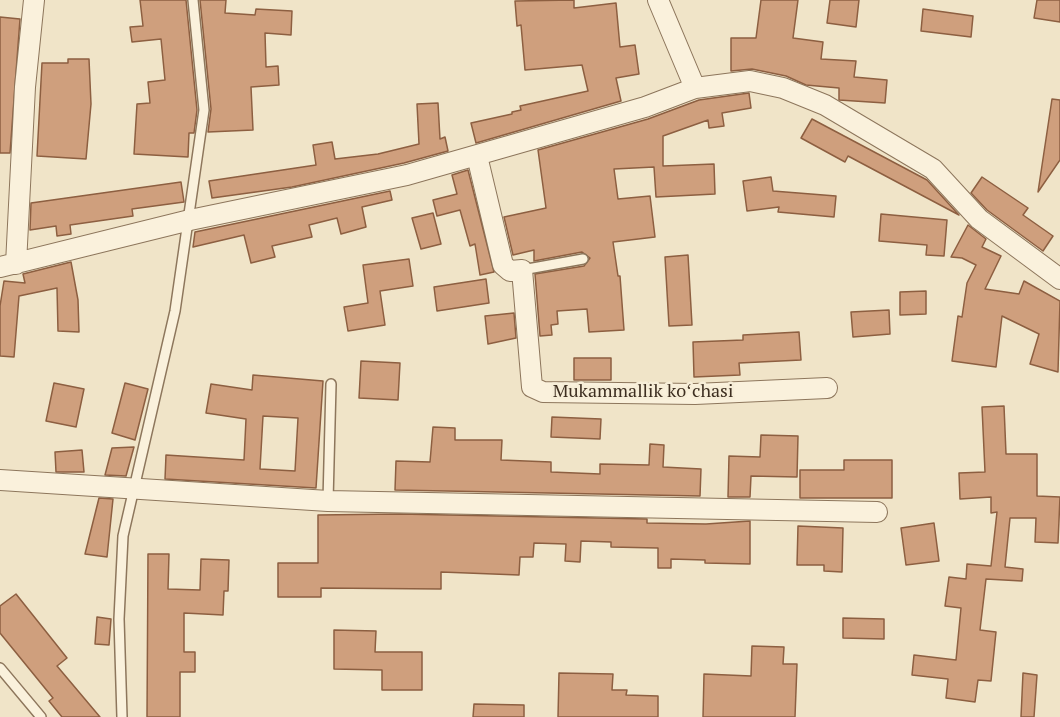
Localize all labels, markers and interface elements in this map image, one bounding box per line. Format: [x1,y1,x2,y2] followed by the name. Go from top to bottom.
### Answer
[553,381,733,403] street label: Mukammallik koʻchasi

